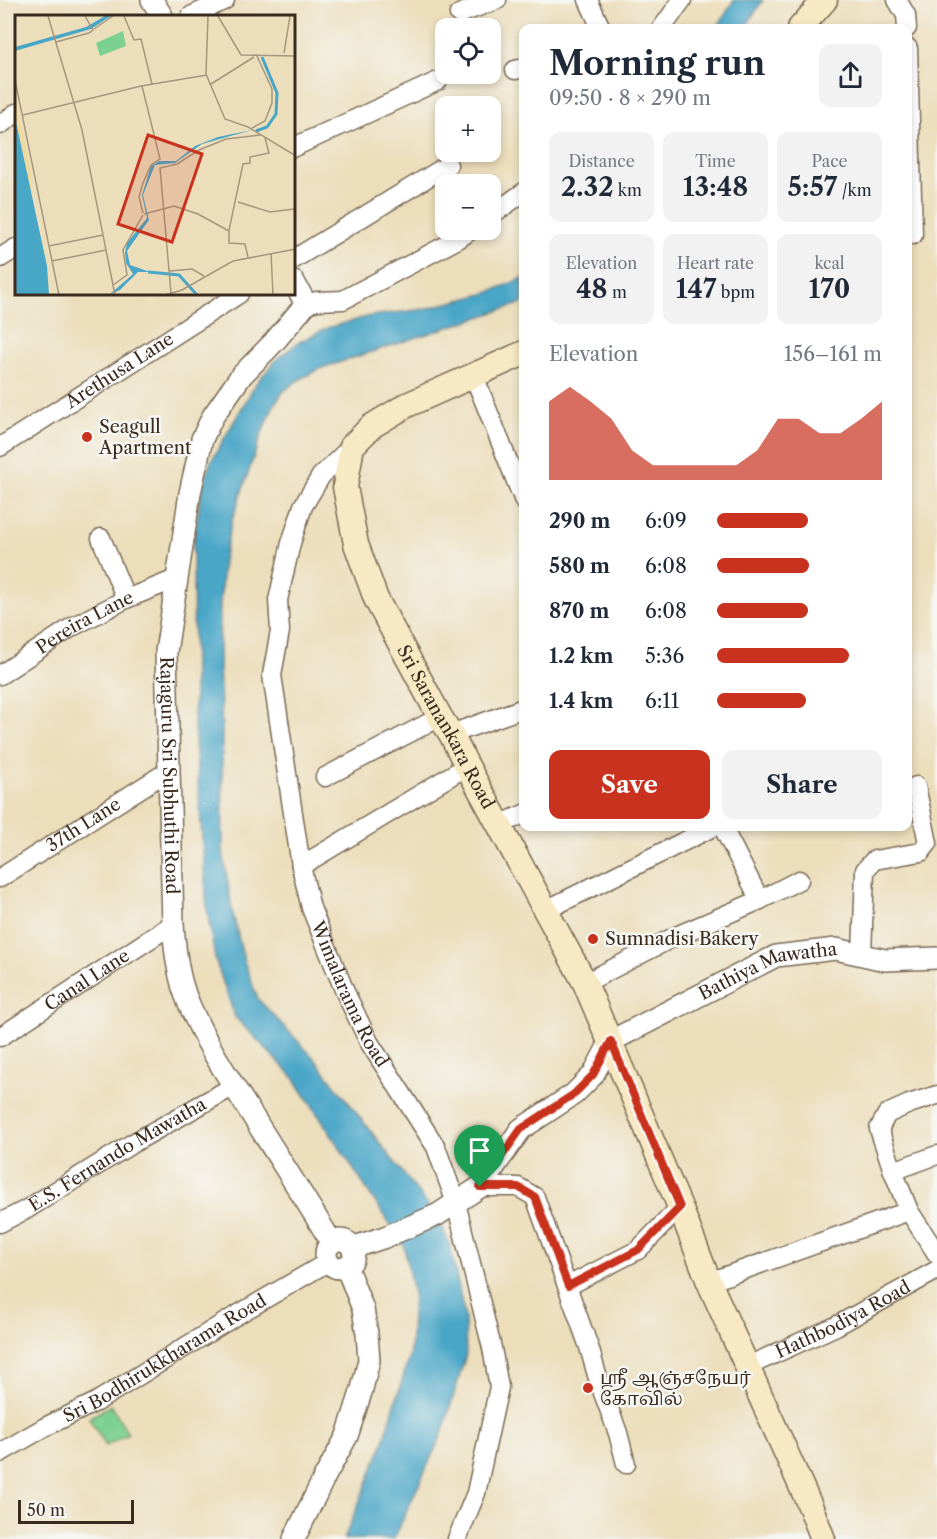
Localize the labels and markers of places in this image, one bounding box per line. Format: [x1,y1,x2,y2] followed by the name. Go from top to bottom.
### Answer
[98,416,192,459] place label: Seagull Apartment
[80,430,94,444] marker: Seagull Apartment
[605,928,759,950] place label: Sumnadisi Bakery
[586,932,600,946] marker: Sumnadisi Bakery
[454,1125,505,1187] pin
[600,1367,751,1410] place label: ஸ்ரீ ஆஞ்சநேயர் கோவில்
[581,1381,595,1395] marker: ஸ்ரீ ஆஞ்சநேயர் கோவில்

